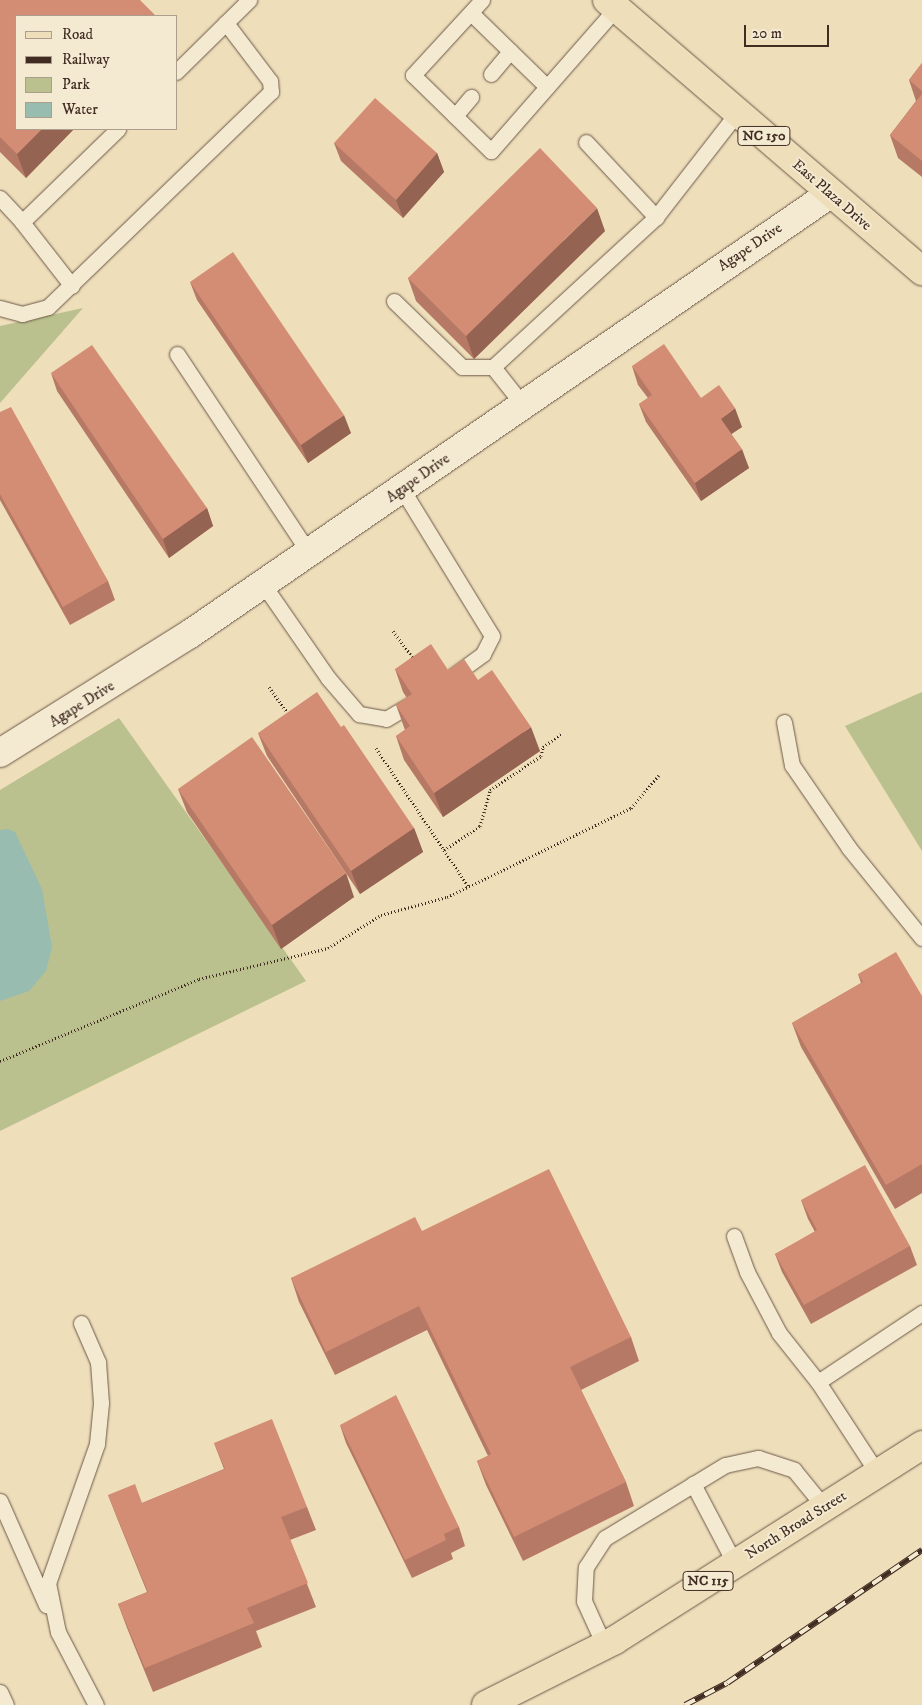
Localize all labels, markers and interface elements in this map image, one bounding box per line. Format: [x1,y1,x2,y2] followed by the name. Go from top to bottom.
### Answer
[15,15,178,130] legend
[747,15,832,47] scale bar
[752,24,782,43] text: 20 m
[62,25,93,44] text: Road
[62,50,110,69] text: Railway
[62,75,90,94] text: Park
[62,100,98,119] text: Water
[736,124,792,148] road number: NC 150
[789,156,875,234] street label: East Plaza Drive
[714,219,786,275] street label: Agape Drive
[383,450,453,506] street label: Agape Drive
[46,677,118,731] street label: Agape Drive
[742,1487,850,1563] street label: North Broad Street
[682,1570,734,1592] road number: NC 115

